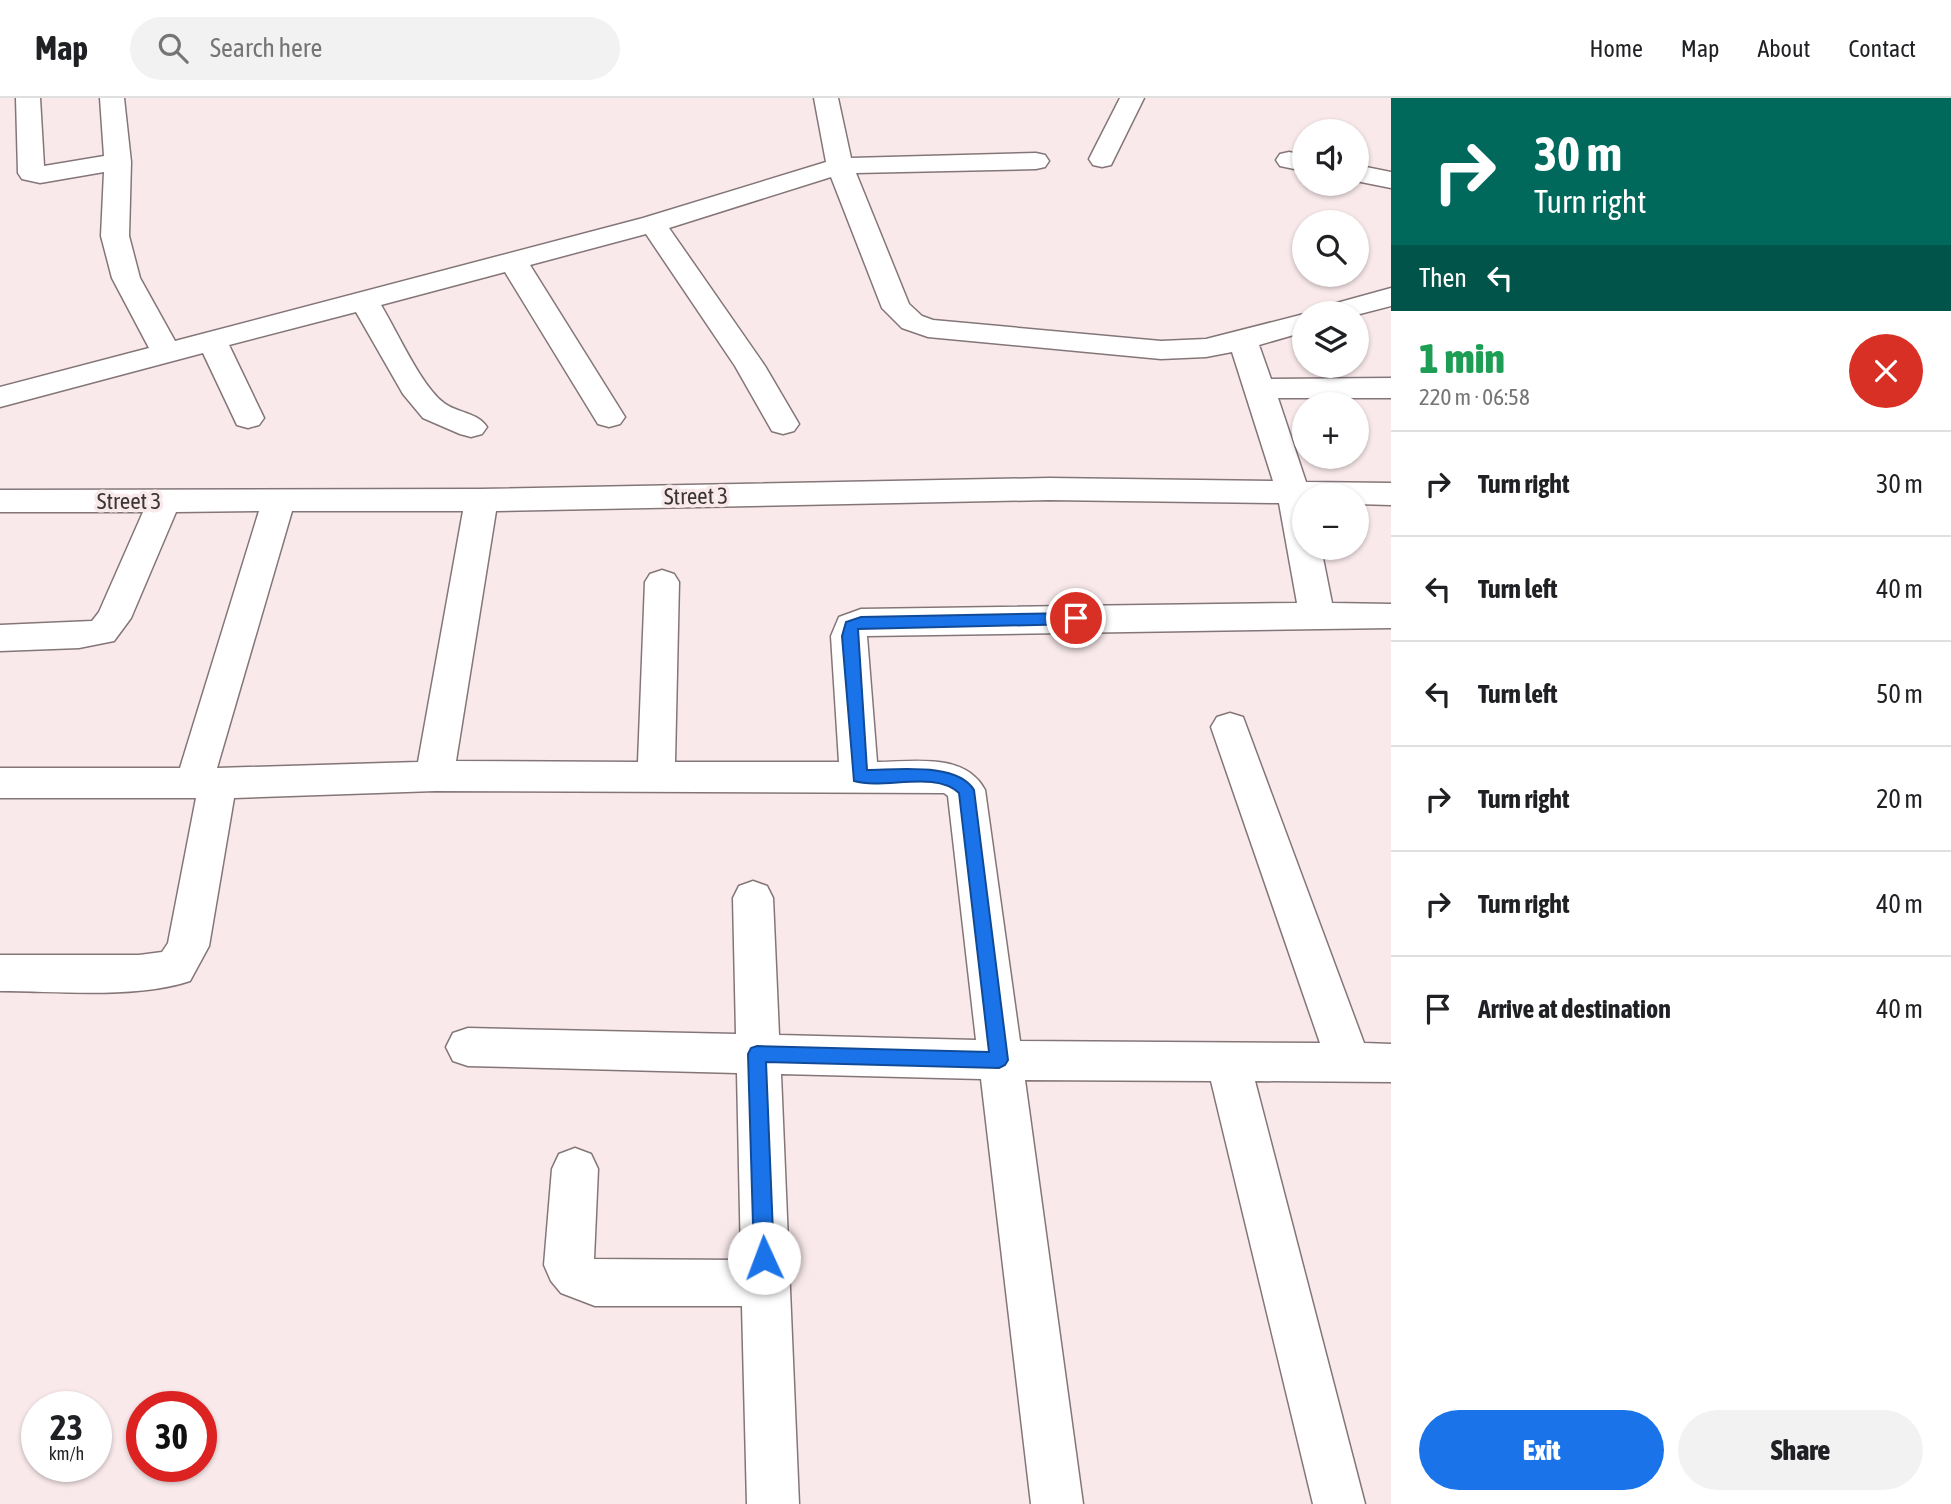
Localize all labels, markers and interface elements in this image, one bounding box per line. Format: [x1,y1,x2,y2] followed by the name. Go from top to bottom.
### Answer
[130,17,620,80] search box
[35,29,88,67] text: Map
[154,29,192,67] icon: search
[210,33,322,63] text: Search here
[1589,35,1643,62] text: Home
[1681,35,1719,62] text: Map
[1757,35,1810,62] text: About
[1848,35,1916,62] text: Contact
[1292,119,1369,560] map controls
[1292,119,1369,196] button: sound
[1534,125,1622,181] text: 30 m
[1419,126,1510,217] icon: right
[1534,183,1647,220] text: Turn right
[1292,210,1369,287] button: search
[1481,259,1519,297] icon: left
[1419,263,1467,293] text: Then
[1292,301,1369,378] button: layers
[1419,334,1505,382] text: 1 min
[1849,334,1923,408] button: close
[1419,384,1530,410] text: 220 m · 06:58
[1292,392,1369,469] button: +
[1419,465,1457,503] icon: right
[1478,469,1569,499] text: Turn right
[1876,469,1923,499] text: 30 m
[664,482,728,510] street label: Street 3
[1292,483,1369,560] button: −
[97,488,161,514] street label: Street 3
[1419,570,1457,608] icon: left
[1478,574,1558,604] text: Turn left
[1876,574,1923,604] text: 40 m
[1046,588,1106,648] pin
[1057,599,1095,637] icon: arrive
[1419,675,1457,713] icon: left
[1478,679,1558,709] text: Turn left
[1876,679,1923,709] text: 50 m
[1419,780,1457,818] icon: right
[1478,784,1569,814] text: Turn right
[1876,784,1923,814] text: 20 m
[1419,885,1457,923] icon: right
[1478,889,1569,919] text: Turn right
[1876,889,1923,919] text: 40 m
[1419,990,1457,1028] icon: arrive
[1478,994,1671,1024] text: Arrive at destination
[1876,994,1923,1024] text: 40 m
[727,1221,801,1295] position arrow
[126,1391,217,1482] speed limit sign: 30
[50,1407,83,1447] text: 23
[1419,1410,1664,1490] button: Exit
[1678,1410,1923,1490] button: Share
[49,1443,84,1464] text: km/h

